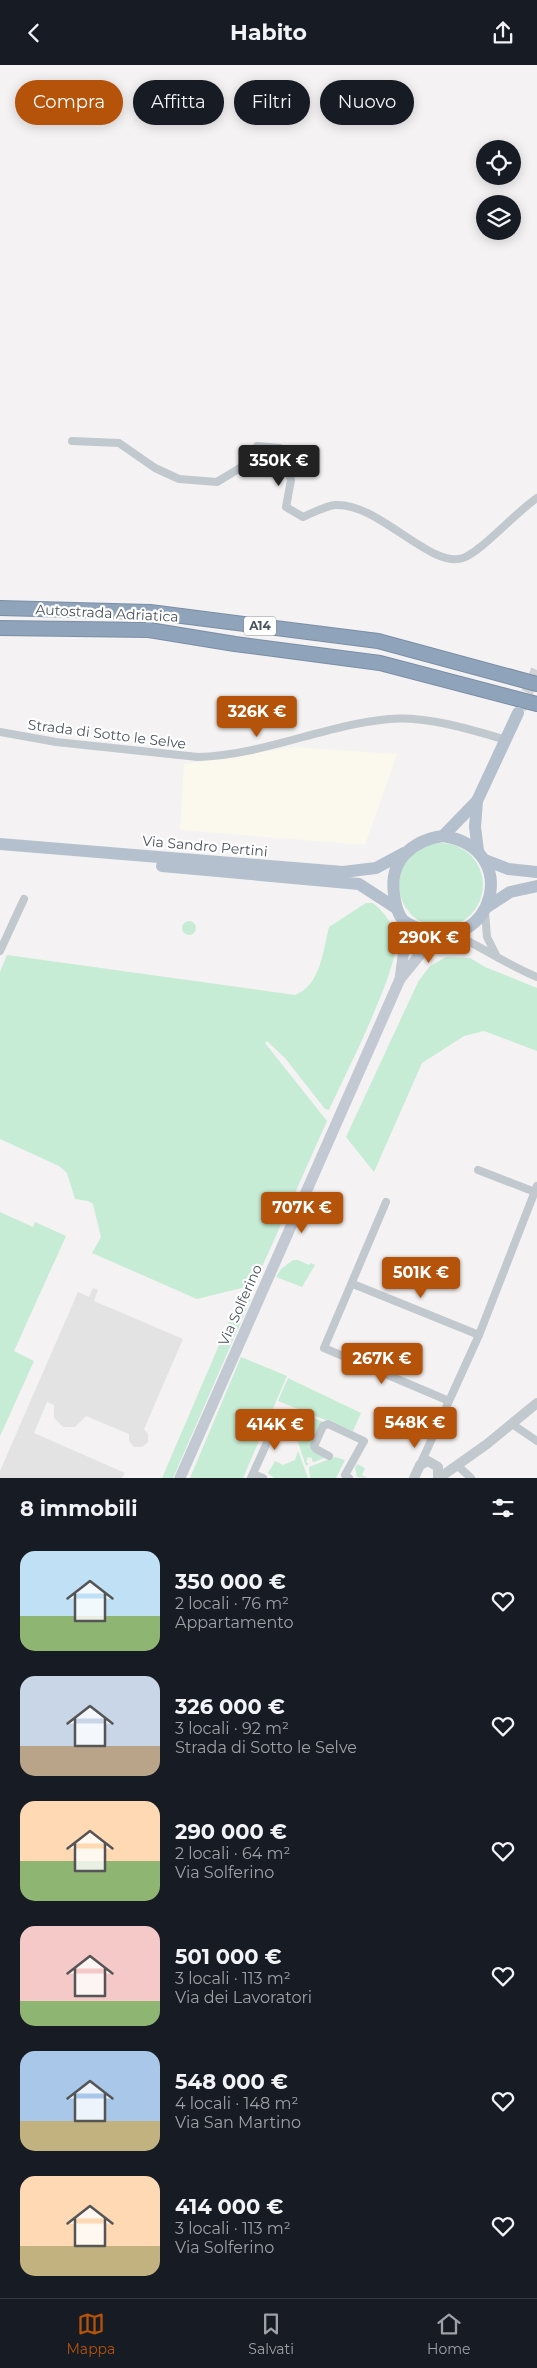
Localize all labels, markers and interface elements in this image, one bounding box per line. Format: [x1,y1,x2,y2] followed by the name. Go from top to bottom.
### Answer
[20,19,48,47] icon: back
[230,19,307,46] text: Habito
[489,19,517,47] icon: share
[15,80,123,125] chip: Compra
[133,80,224,125] chip: Affitta
[234,80,310,125] chip: Filtri
[320,80,414,125] chip: Nuovo
[476,140,521,240] map controls
[476,140,521,185] button: locate
[476,195,521,240] button: layers
[238,445,320,487] pin: 350K €
[249,451,309,470] text: 350K €
[35,600,179,626] street label: Autostrada Adriatica
[244,617,276,635] road number: A14
[216,695,298,738] pin: 326K €
[228,702,286,721] text: 326K €
[27,715,187,753] street label: Strada di Sotto le Selve
[142,832,268,860] street label: Via Sandro Pertini
[388,921,470,964] pin: 290K €
[399,928,459,947] text: 290K €
[261,1191,343,1234] pin: 707K €
[272,1198,332,1217] text: 707K €
[380,1257,462,1299] pin: 501K €
[214,1261,266,1348] street label: Via Solferino
[393,1263,449,1282] text: 501K €
[341,1343,423,1385] pin: 267K €
[353,1349,411,1368] text: 267K €
[374,1407,456,1449] pin: 548K €
[234,1409,316,1451] pin: 414K €
[385,1413,445,1432] text: 548K €
[246,1415,304,1434] text: 414K €
[489,1494,517,1522] icon: filters
[20,1496,137,1521] text: 8 immobili
[175,1569,286,1594] text: 350 000 €
[60,1571,120,1631] icon: home
[489,1587,517,1615] icon: heart
[175,1594,289,1613] text: 2 locali · 76 m²
[175,1613,294,1632] text: Appartamento
[175,1694,285,1719] text: 326 000 €
[60,1696,120,1756] icon: home
[489,1712,517,1740] icon: heart
[175,1719,289,1738] text: 3 locali · 92 m²
[175,1738,357,1757] text: Strada di Sotto le Selve
[175,1819,287,1844] text: 290 000 €
[60,1821,120,1881] icon: home
[489,1837,517,1865] icon: heart
[175,1844,290,1863] text: 2 locali · 64 m²
[175,1863,274,1882] text: Via Solferino
[175,1944,282,1969] text: 501 000 €
[60,1946,120,2006] icon: home
[489,1962,517,1990] icon: heart
[175,1969,291,1988] text: 3 locali · 113 m²
[175,1988,312,2007] text: Via dei Lavoratori
[175,2069,288,2094] text: 548 000 €
[60,2071,120,2131] icon: home
[489,2087,517,2115] icon: heart
[175,2094,298,2113] text: 4 locali · 148 m²
[175,2113,301,2132] text: Via San Martino
[175,2194,283,2219] text: 414 000 €
[60,2196,120,2256] icon: home
[489,2212,517,2240] icon: heart
[175,2219,291,2238] text: 3 locali · 113 m²
[175,2238,274,2257] text: Via Solferino
[67,2310,115,2358] tab: Mappa
[248,2310,294,2358] tab: Salvati
[427,2310,470,2358] tab: Home

